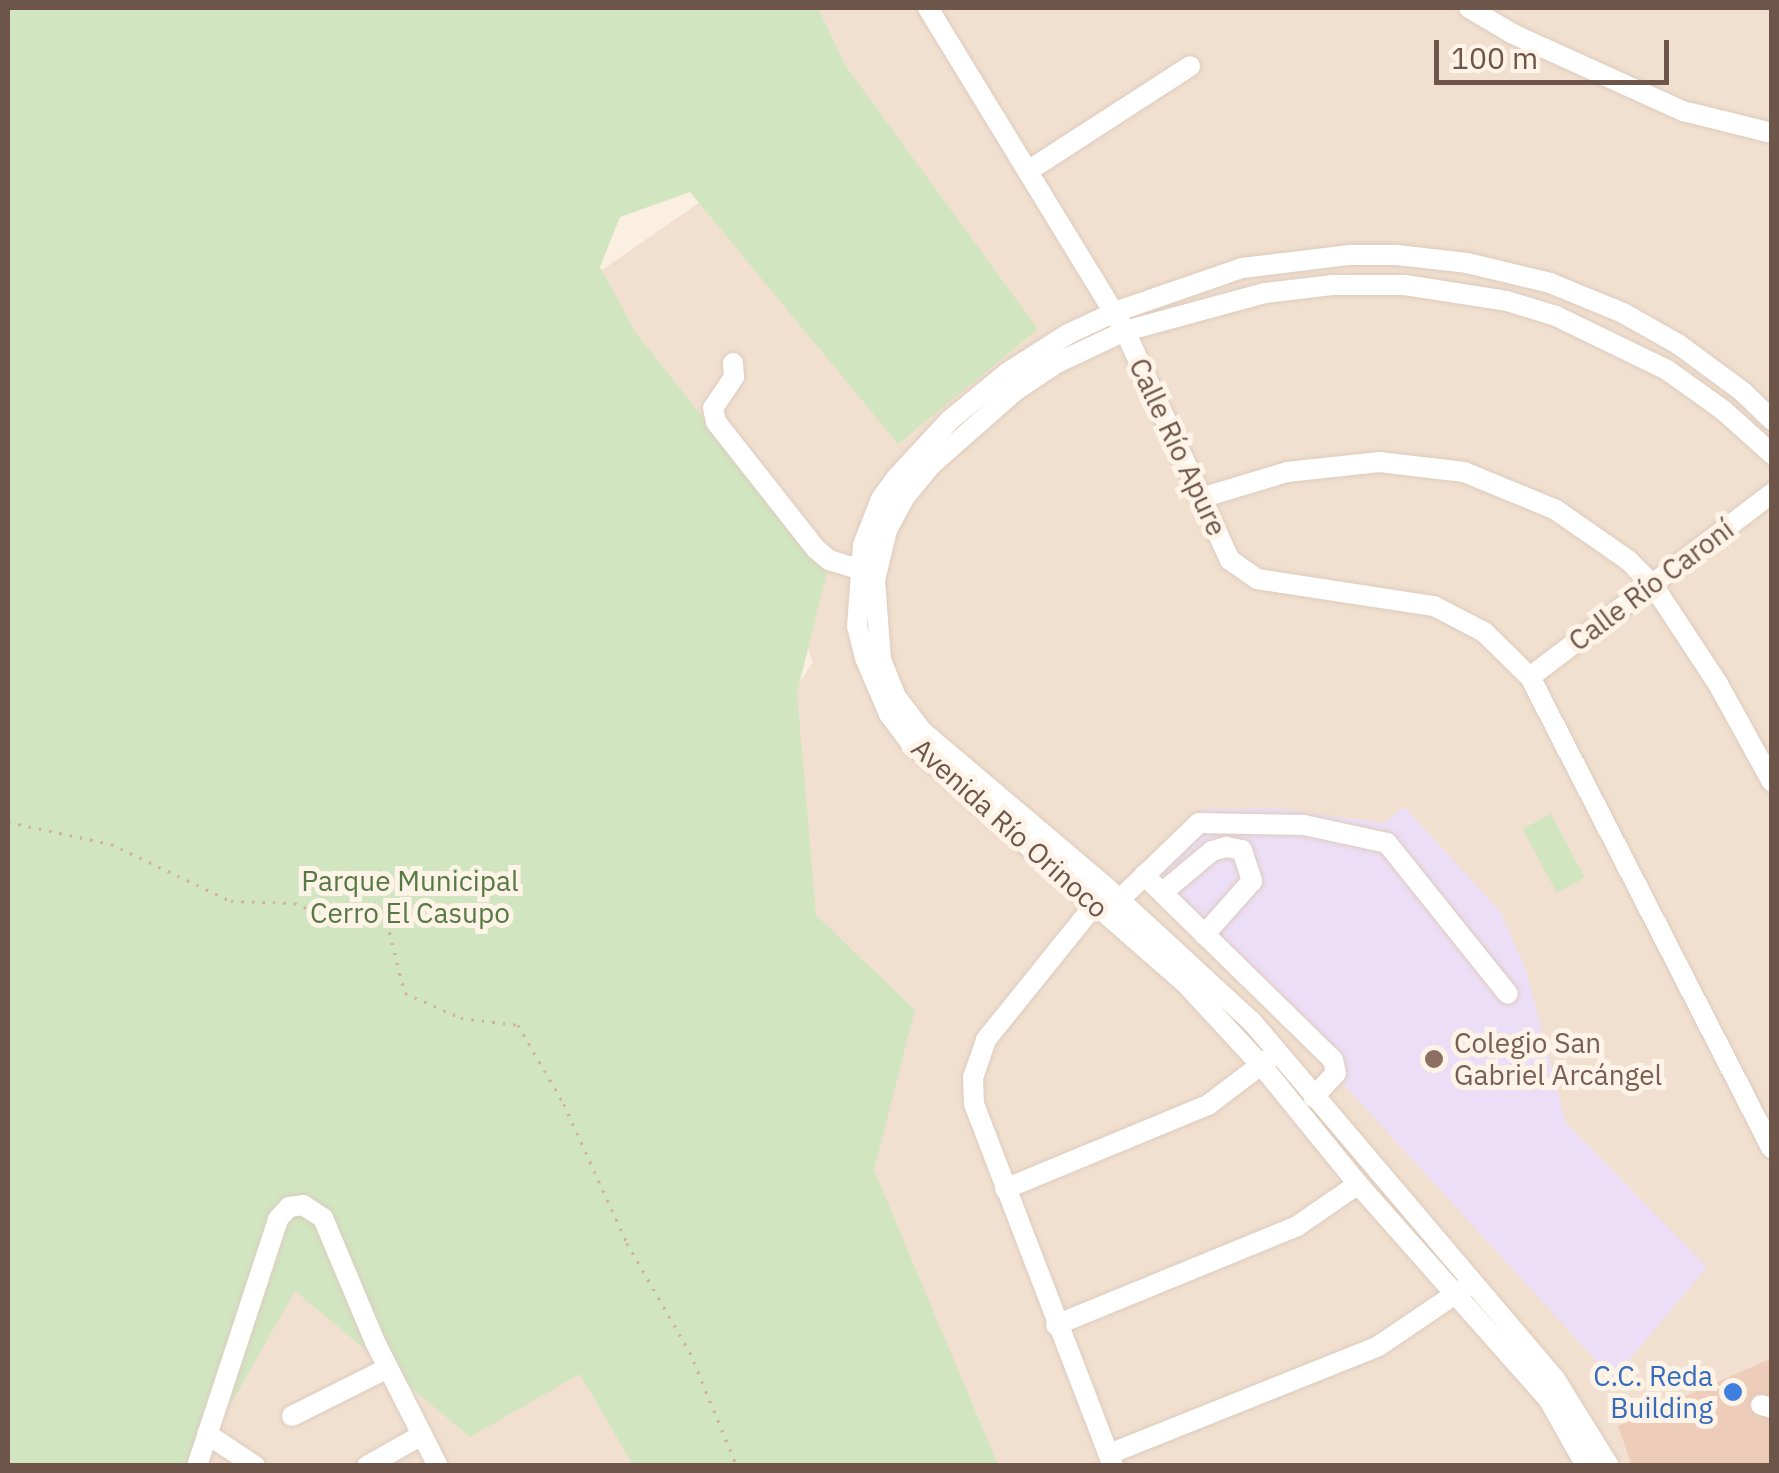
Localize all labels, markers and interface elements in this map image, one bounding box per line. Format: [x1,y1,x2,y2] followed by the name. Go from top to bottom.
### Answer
[1439,20,1674,82] scale bar
[1451,38,1538,77] text: 100 m
[1122,353,1234,541] street label: Calle Río Apure
[1562,512,1740,658] street label: Calle Río Caroní
[905,731,1115,925] street label: Avenida Río Orinoco
[301,864,519,930] park label: Parque Municipal Cerro El Casupo
[1454,1026,1662,1092] place label: Colegio San Gabriel Arcángel
[1423,1048,1445,1070] marker: Colegio San Gabriel Arcángel
[1593,1359,1713,1425] place label: C.C. Reda Building
[1722,1381,1744,1403] marker: C.C. Reda Building

